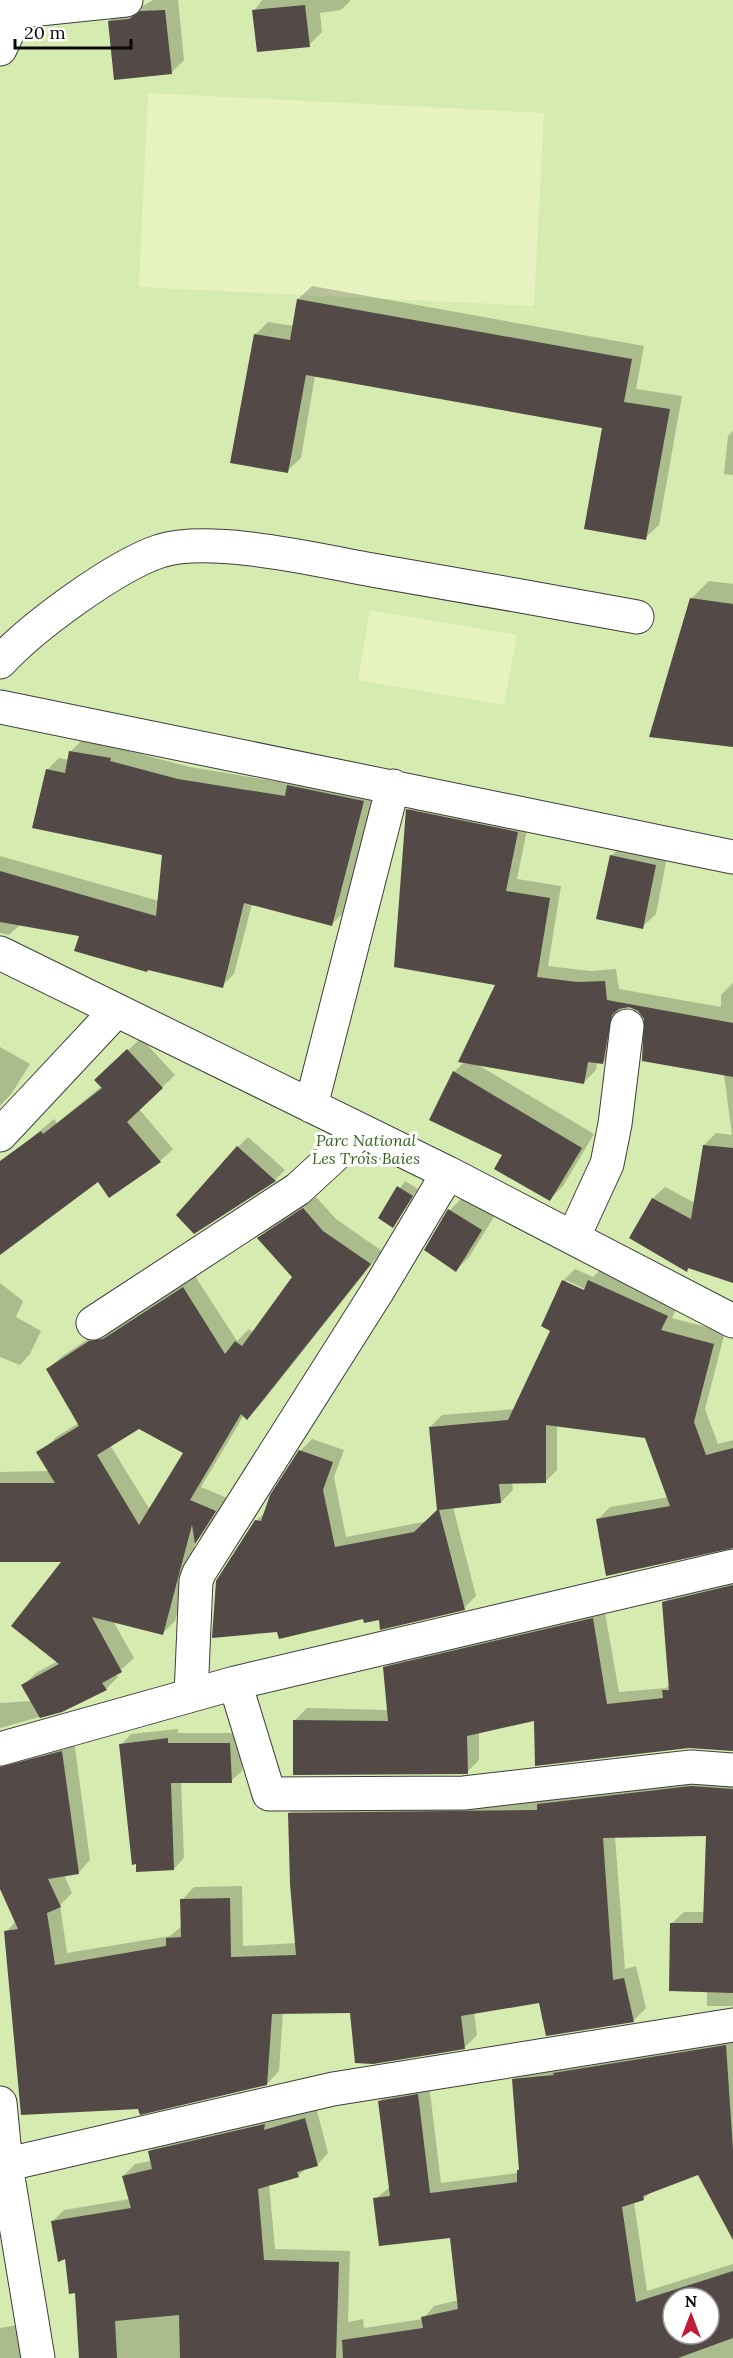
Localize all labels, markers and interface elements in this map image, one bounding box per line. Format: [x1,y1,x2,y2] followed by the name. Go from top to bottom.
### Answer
[15,12,130,50] scale bar
[24,21,66,44] text: 20 m
[312,1130,420,1168] park label: Parc National Les Trois Baies
[661,2286,721,2346] north arrow
[685,2291,697,2311] text: N

